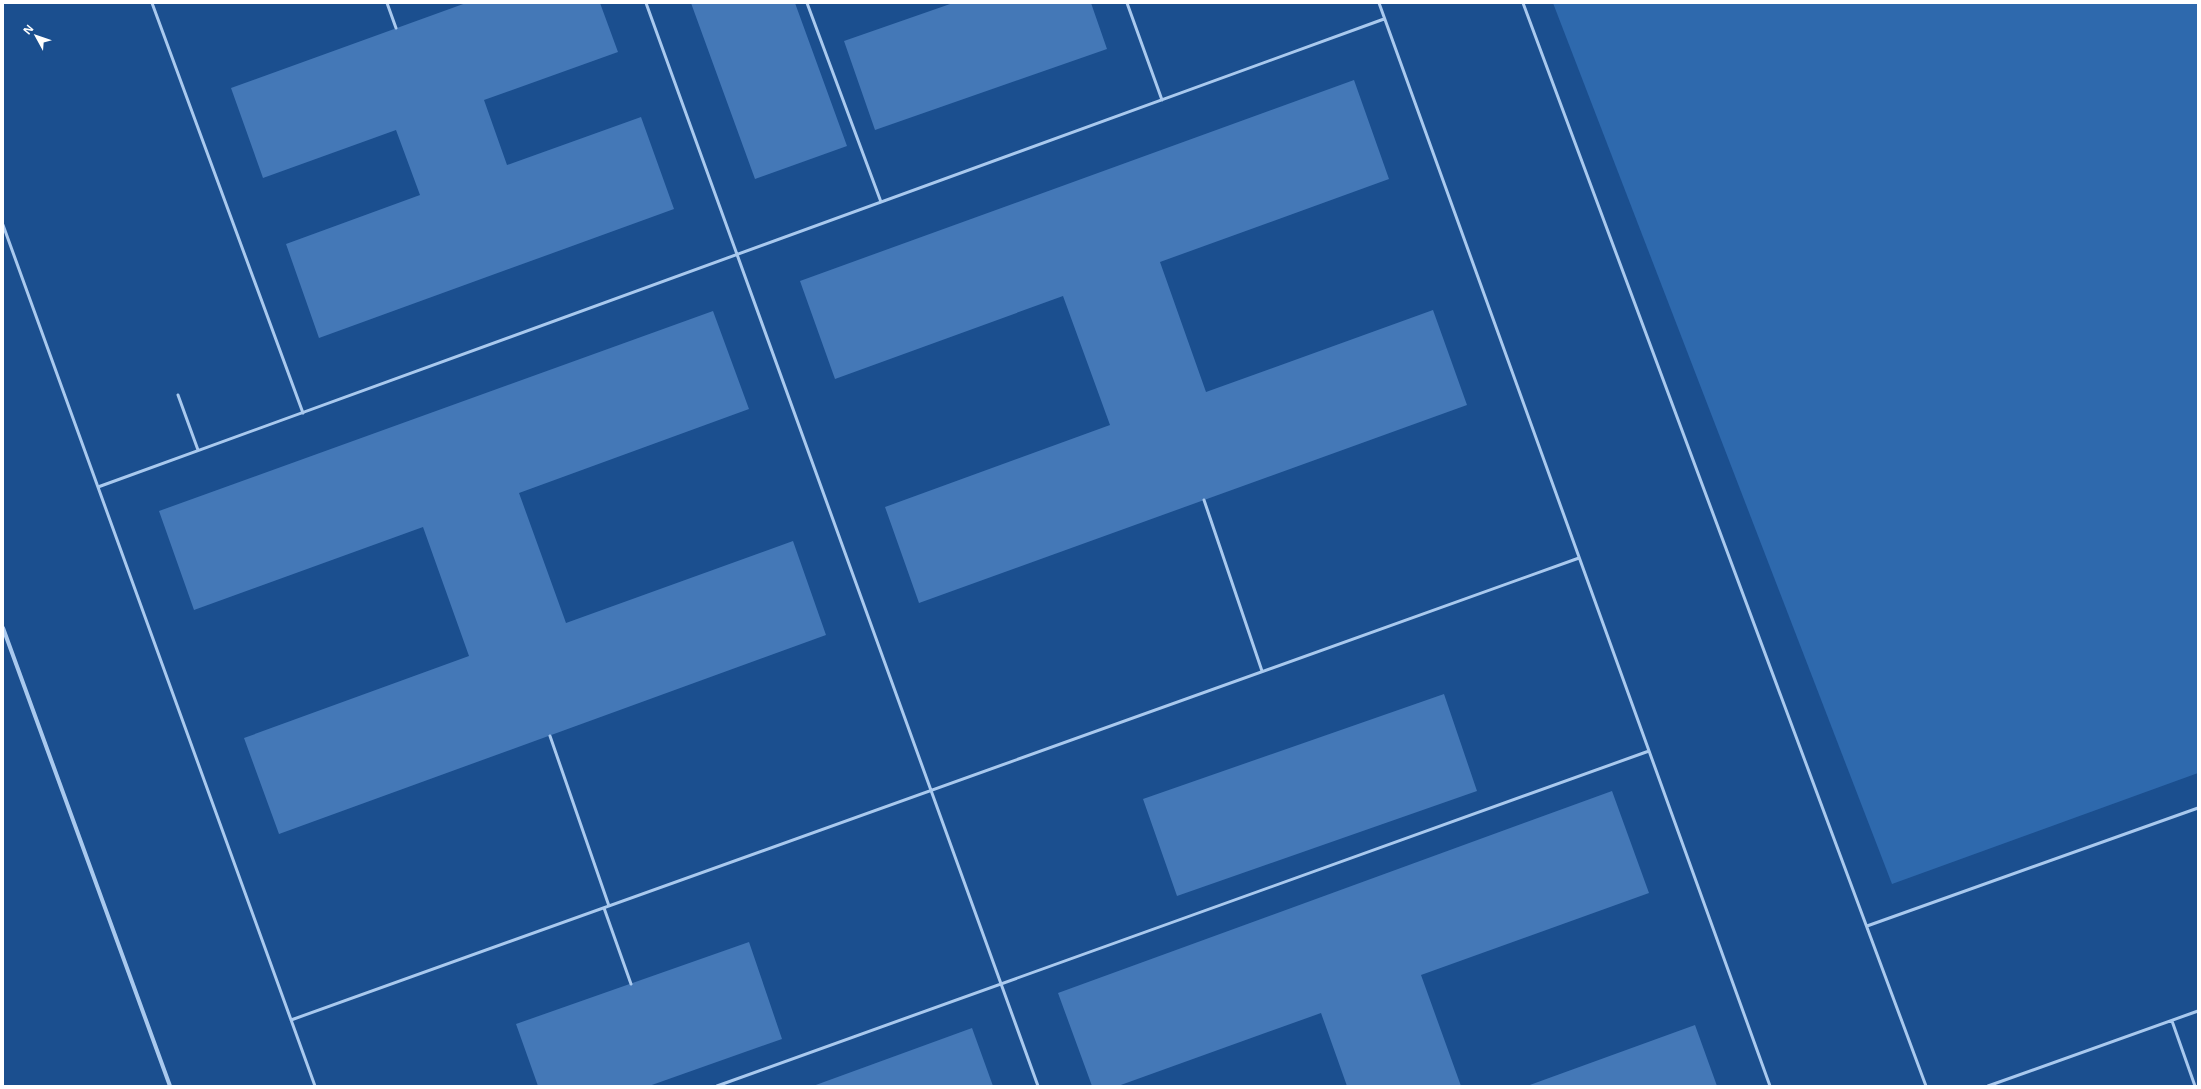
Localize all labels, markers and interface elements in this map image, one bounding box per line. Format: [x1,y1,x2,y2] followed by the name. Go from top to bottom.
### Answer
[16,16,56,56] north arrow
[19,21,37,38] text: N

